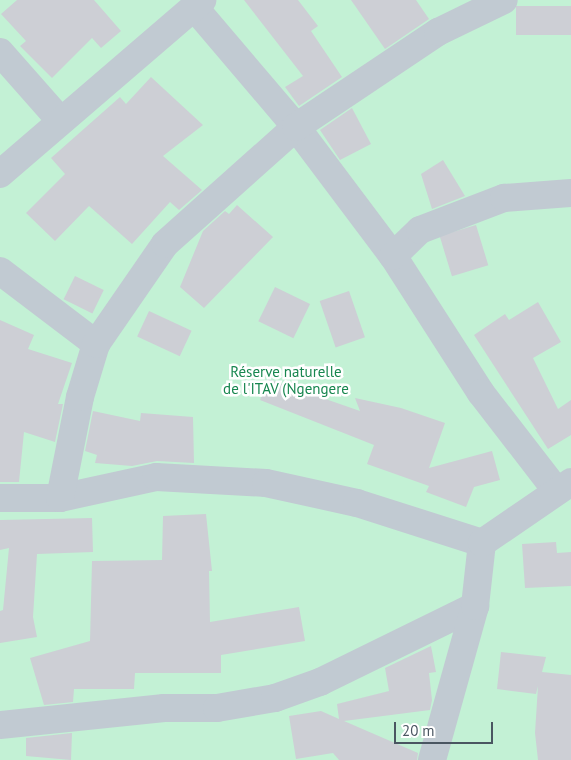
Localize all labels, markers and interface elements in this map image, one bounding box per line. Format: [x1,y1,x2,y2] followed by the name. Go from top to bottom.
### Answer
[223,362,349,397] park label: Réserve naturelle de l'ITAV (Ngengere
[396,712,495,744] scale bar
[402,721,435,740] text: 20 m

